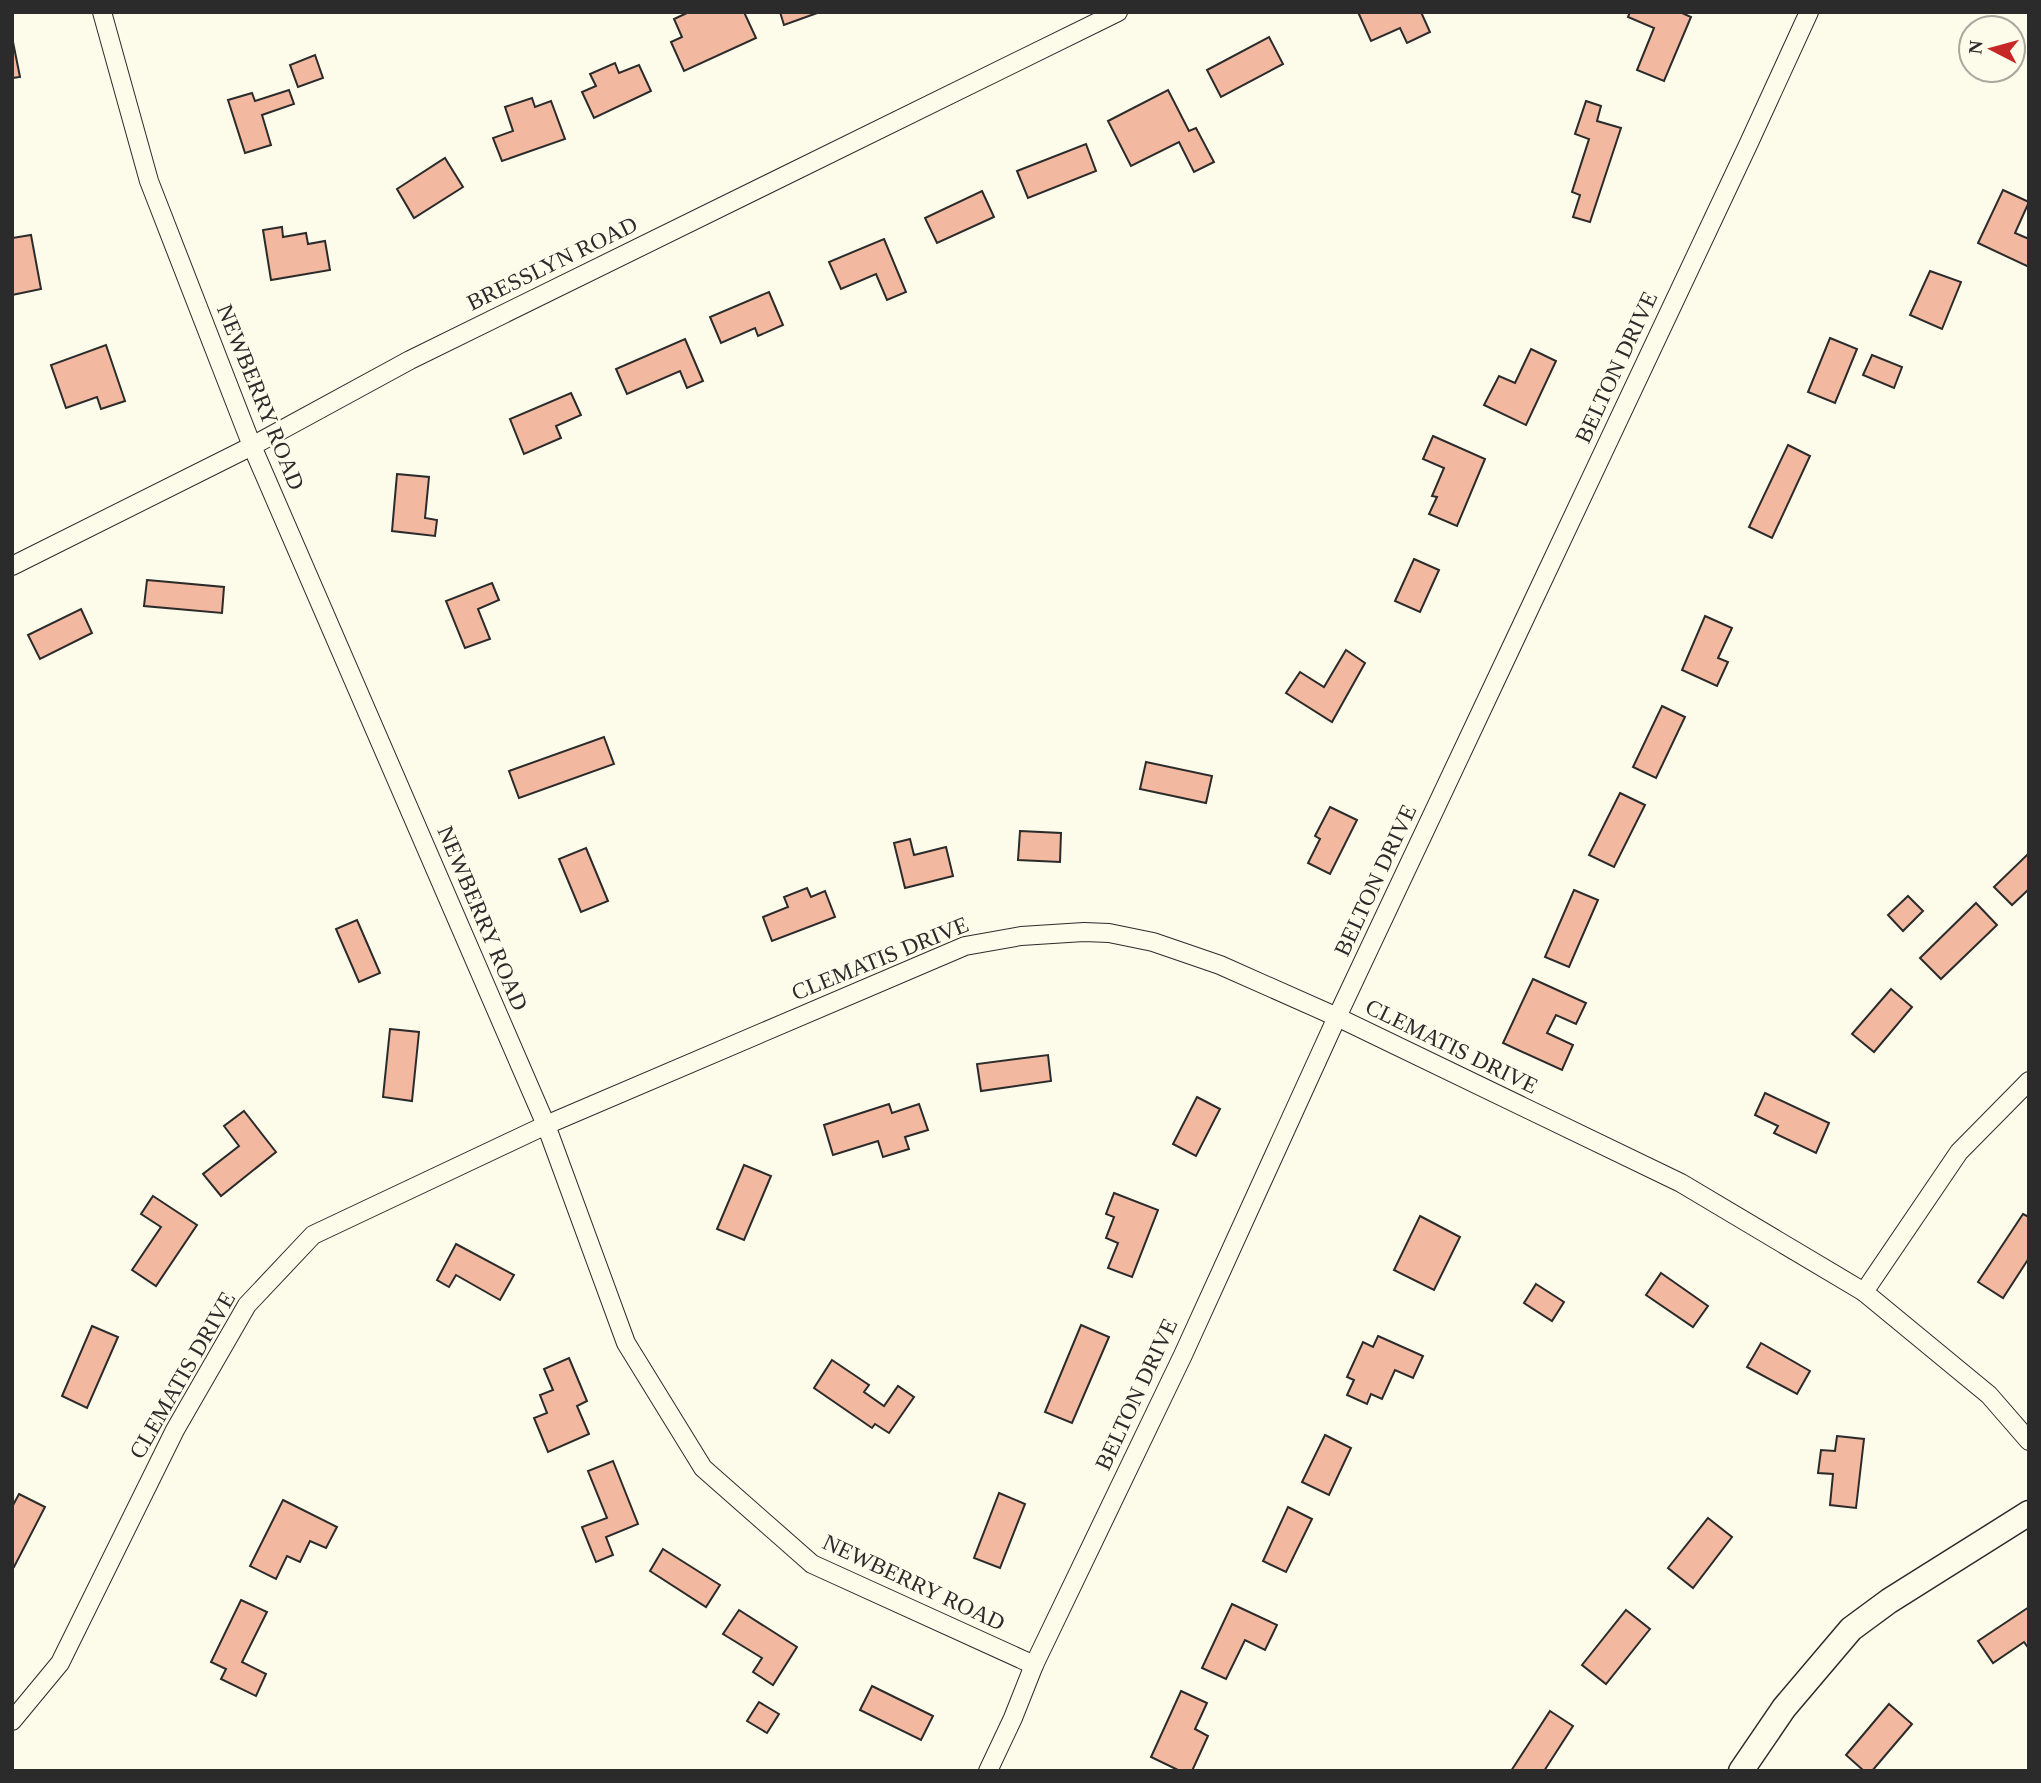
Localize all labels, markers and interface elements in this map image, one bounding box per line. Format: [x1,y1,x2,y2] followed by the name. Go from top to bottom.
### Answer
[1957,14,2027,84] north arrow
[1964,39,1987,55] text: N
[463,211,641,315] street label: BRESSLYN ROAD
[1570,288,1662,447] street label: BELTON DRIVE
[212,301,309,494] street label: NEWBERRY ROAD
[1329,801,1421,960] street label: BELTON DRIVE
[432,822,533,1014] street label: NEWBERRY ROAD
[788,912,972,1005] street label: CLEMATIS DRIVE
[1362,994,1542,1099] street label: CLEMATIS DRIVE
[124,1287,240,1463] street label: CLEMATIS DRIVE
[1090,1315,1182,1474] street label: BELTON DRIVE
[819,1529,1009,1636] street label: NEWBERRY ROAD

